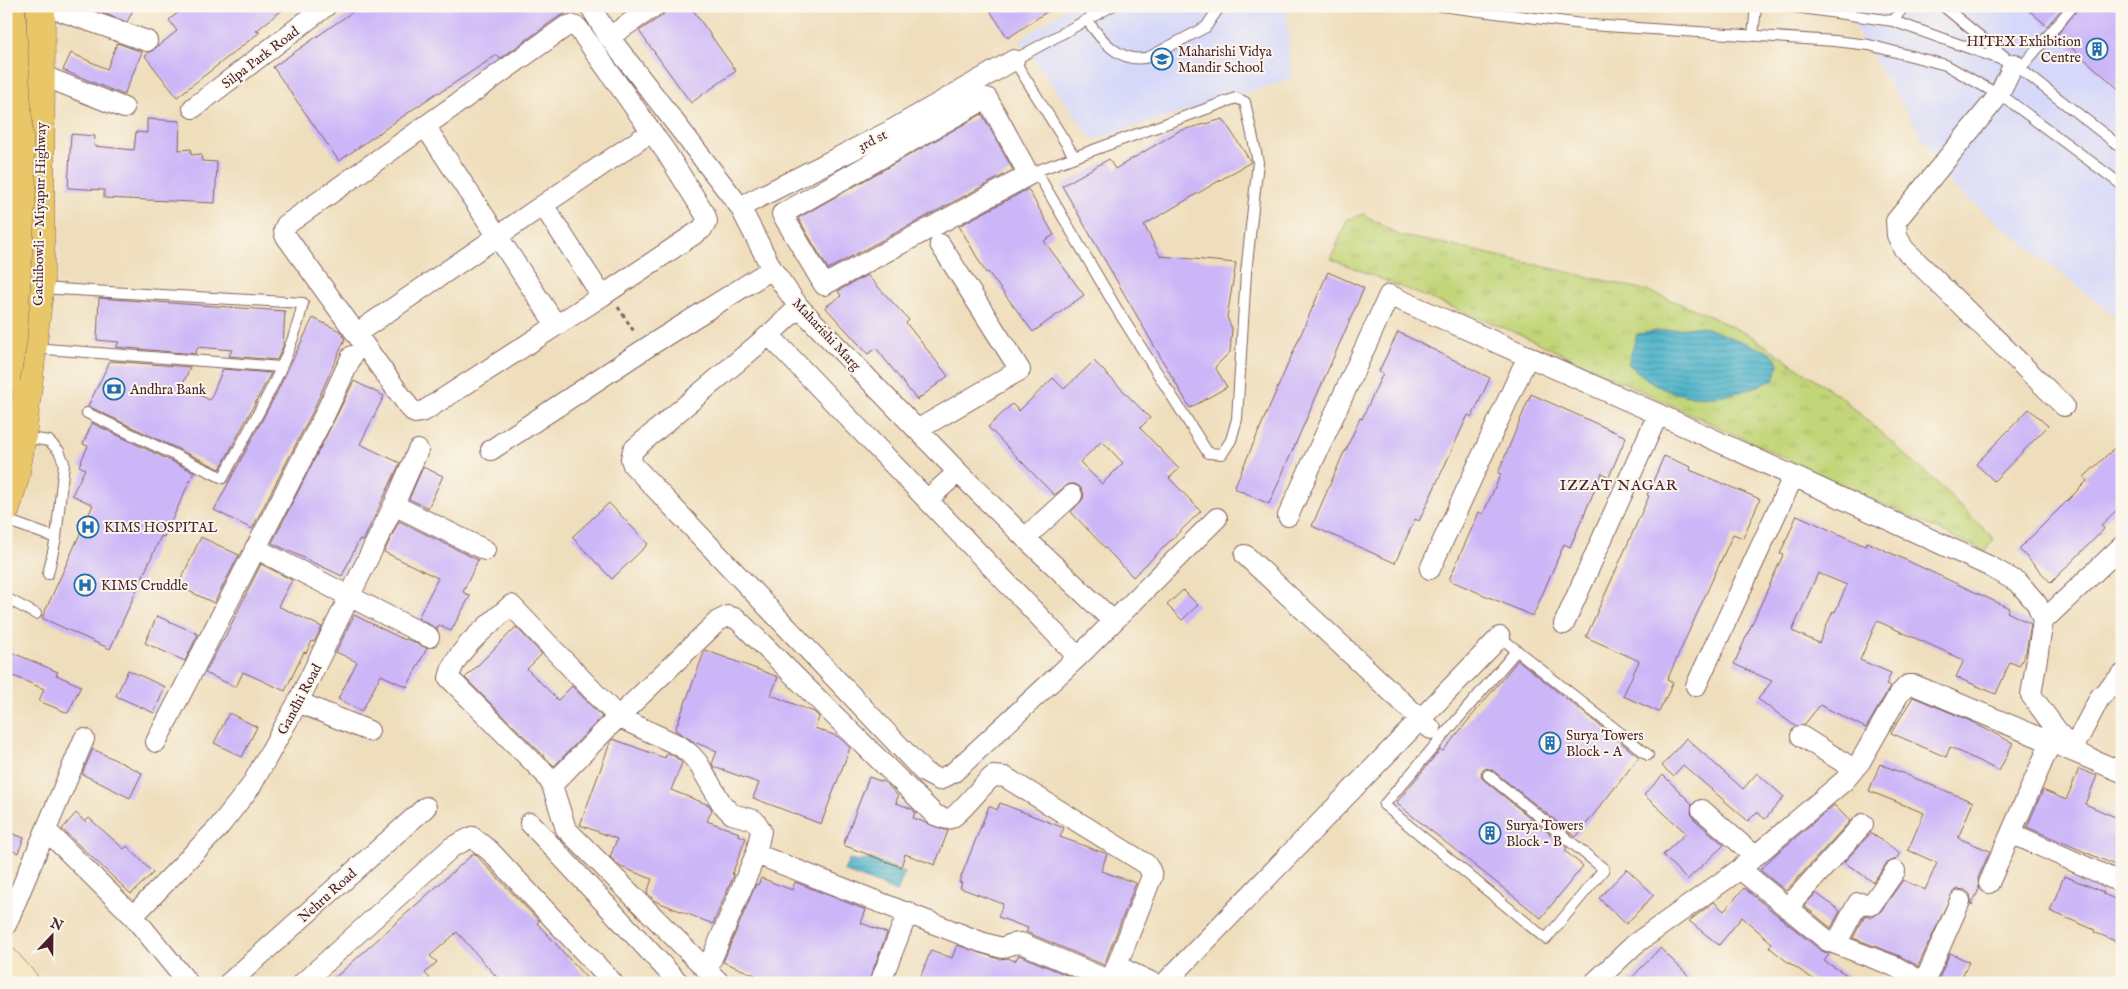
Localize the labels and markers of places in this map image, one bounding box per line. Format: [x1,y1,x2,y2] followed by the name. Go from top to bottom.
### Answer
[1966,33,2082,67] place label: HITEX Exhibition Centre
[2085,37,2109,61] building icon: HITEX Exhibition Centre
[1178,43,1273,77] place label: Maharishi Vidya Mandir School
[1150,47,1174,71] school or university icon: Maharishi Vidya Mandir School
[102,377,126,401] bank icon: Andhra Bank
[129,381,207,399] place label: Andhra Bank
[76,515,100,539] hospital icon: KIMS HOSPITAL
[104,519,218,537] place label: KIMS HOSPITAL
[73,573,97,597] hospital icon: KIMS Cruddle
[101,577,189,595] place label: KIMS Cruddle
[1566,727,1644,761] place label: Surya Towers Block - A
[1538,731,1562,755] building icon: Surya Towers Block - A
[1506,817,1584,851] place label: Surya Towers Block - B
[1478,821,1502,845] building icon: Surya Towers Block - B

